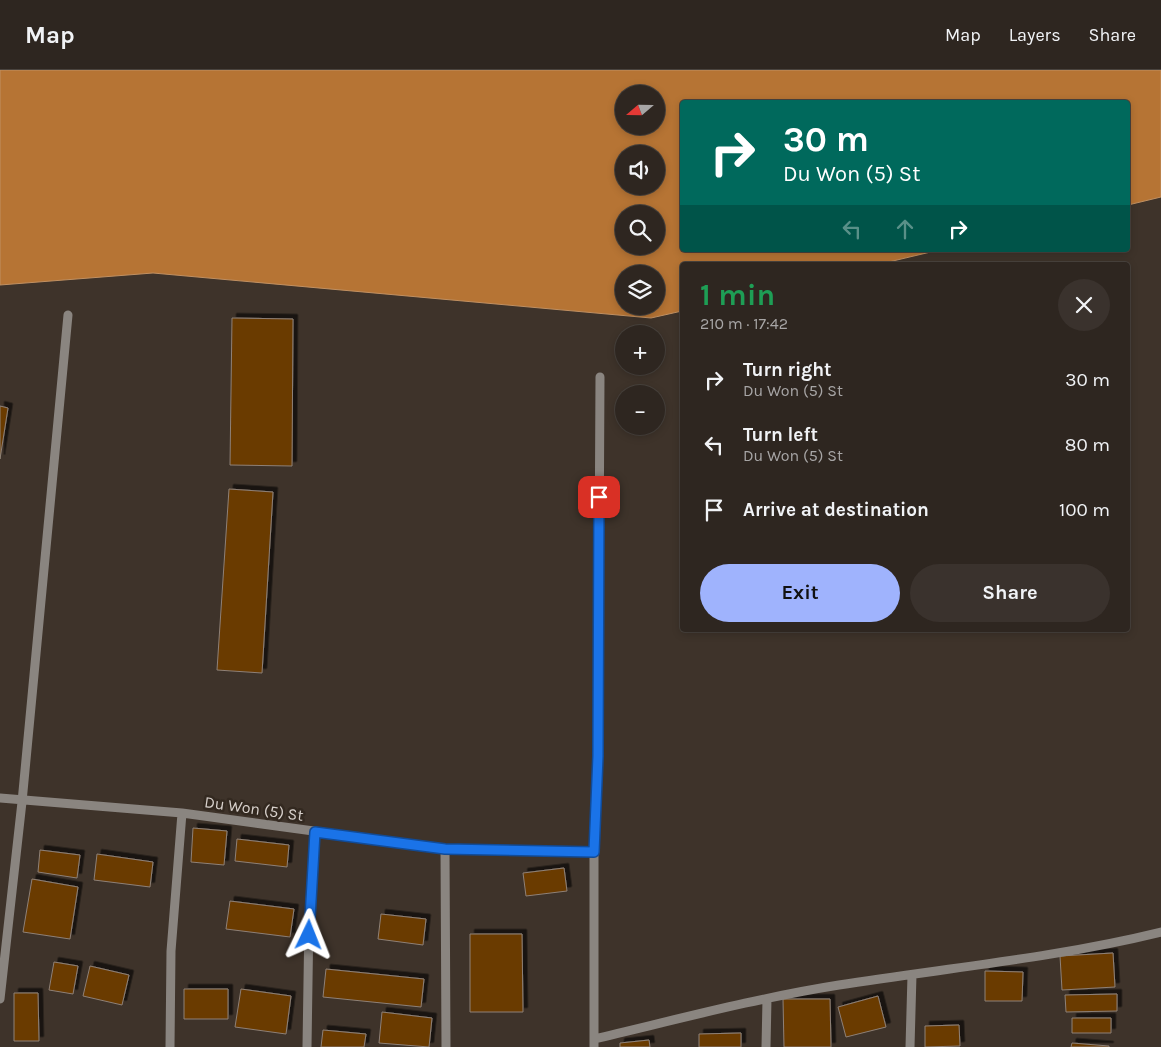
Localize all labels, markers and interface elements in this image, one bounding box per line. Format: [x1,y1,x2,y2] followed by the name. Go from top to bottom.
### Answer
[25,21,75,49] text: Map
[945,24,981,46] text: Map
[1009,24,1061,46] text: Layers
[1089,24,1136,46] text: Share
[615,85,665,135] north arrow
[615,85,665,435] map controls
[783,119,869,160] text: 30 m
[700,120,765,185] icon: right
[615,145,665,195] button: sound
[783,161,920,187] text: Du Won (5) St
[615,205,665,255] button: search
[838,215,866,243] icon: left
[891,215,919,243] icon: ahead
[944,215,972,243] icon: right
[615,265,665,315] button: layers
[700,277,775,313] text: 1 min
[1058,279,1110,331] button: close
[700,314,788,333] text: 210 m · 17:42
[615,325,665,375] button: +
[743,359,832,381] text: Turn right
[700,366,728,394] icon: right
[1065,369,1110,391] text: 30 m
[743,381,843,400] text: Du Won (5) St
[615,385,665,435] button: −
[743,424,818,446] text: Turn left
[700,431,728,459] icon: left
[1065,434,1110,456] text: 80 m
[743,446,843,465] text: Du Won (5) St
[578,476,620,518] pin
[585,483,613,511] icon: arrive
[700,496,728,524] icon: arrive
[743,499,929,521] text: Arrive at destination
[1059,499,1110,521] text: 100 m
[700,564,900,622] button: Exit
[910,564,1110,622] button: Share
[203,792,305,825] street label: Du Won (5) St
[282,908,334,960] position arrow

